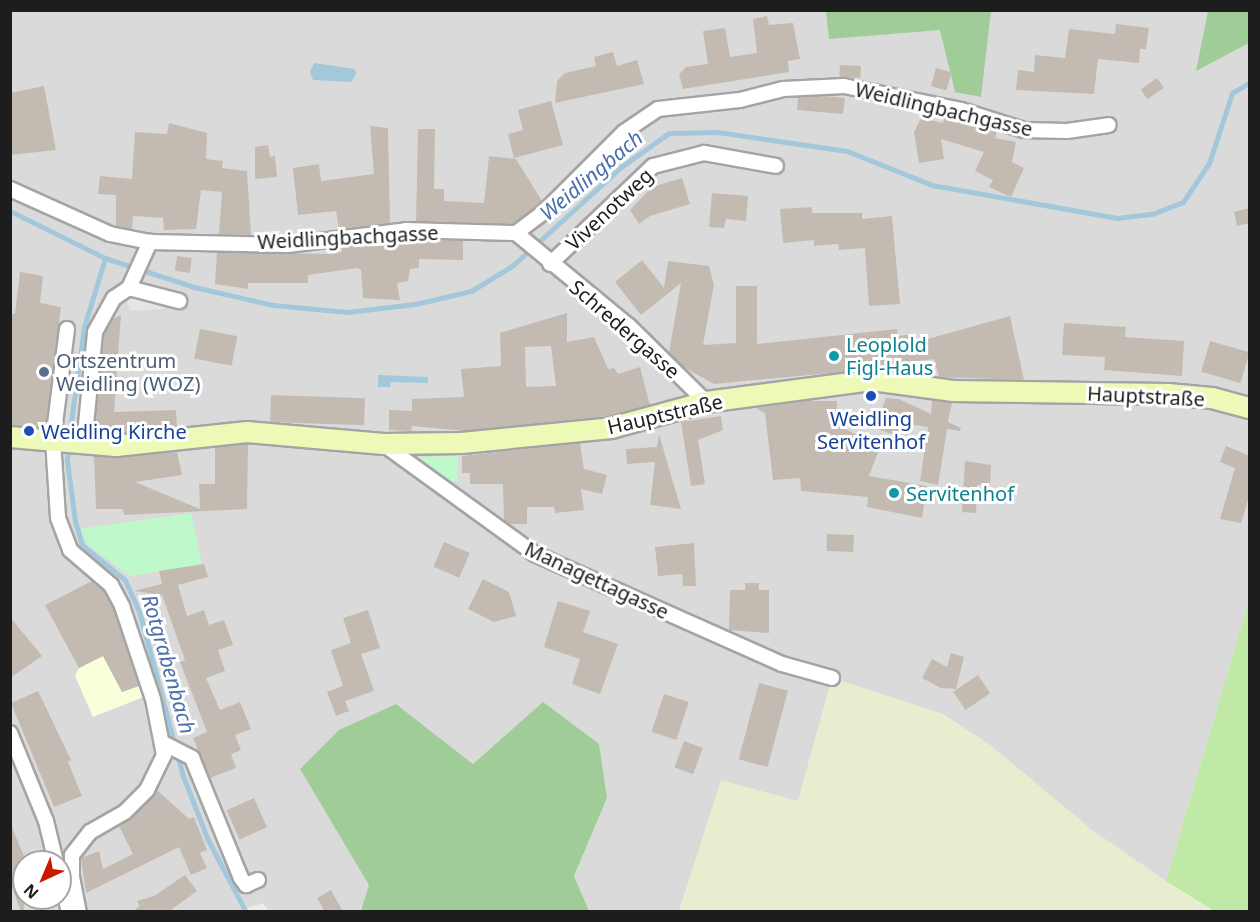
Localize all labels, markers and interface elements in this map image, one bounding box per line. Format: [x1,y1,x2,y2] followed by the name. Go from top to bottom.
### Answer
[853,77,1035,141] street label: Weidlingbachgasse
[534,125,648,225] water label: Weidlingbach
[561,163,657,255] street label: Vivenotweg
[257,220,439,254] street label: Weidlingbachgasse
[565,275,685,383] street label: Schredergasse
[846,332,933,379] place label: Leoplold Figl-Haus
[56,348,200,395] place label: Ortszentrum Weidling (WOZ)
[827,349,841,363] marker: Leoplold Figl-Haus
[37,365,51,379] marker: Ortszentrum Weidling (WOZ)
[1087,381,1205,411] street label: Hauptstraße
[605,389,725,439] street label: Hauptstraße
[864,389,878,403] marker: Weidling Servitenhof
[817,406,925,453] place label: Weidling Servitenhof
[41,419,187,443] place label: Weidling Kirche
[22,424,36,438] marker: Weidling Kirche
[906,481,1014,505] place label: Servitenhof
[887,486,901,500] marker: Servitenhof
[521,536,673,624] street label: Managettagasse
[137,592,201,736] water label: Rotgrabenbach
[12,850,72,910] north arrow
[19,879,43,904] text: N

